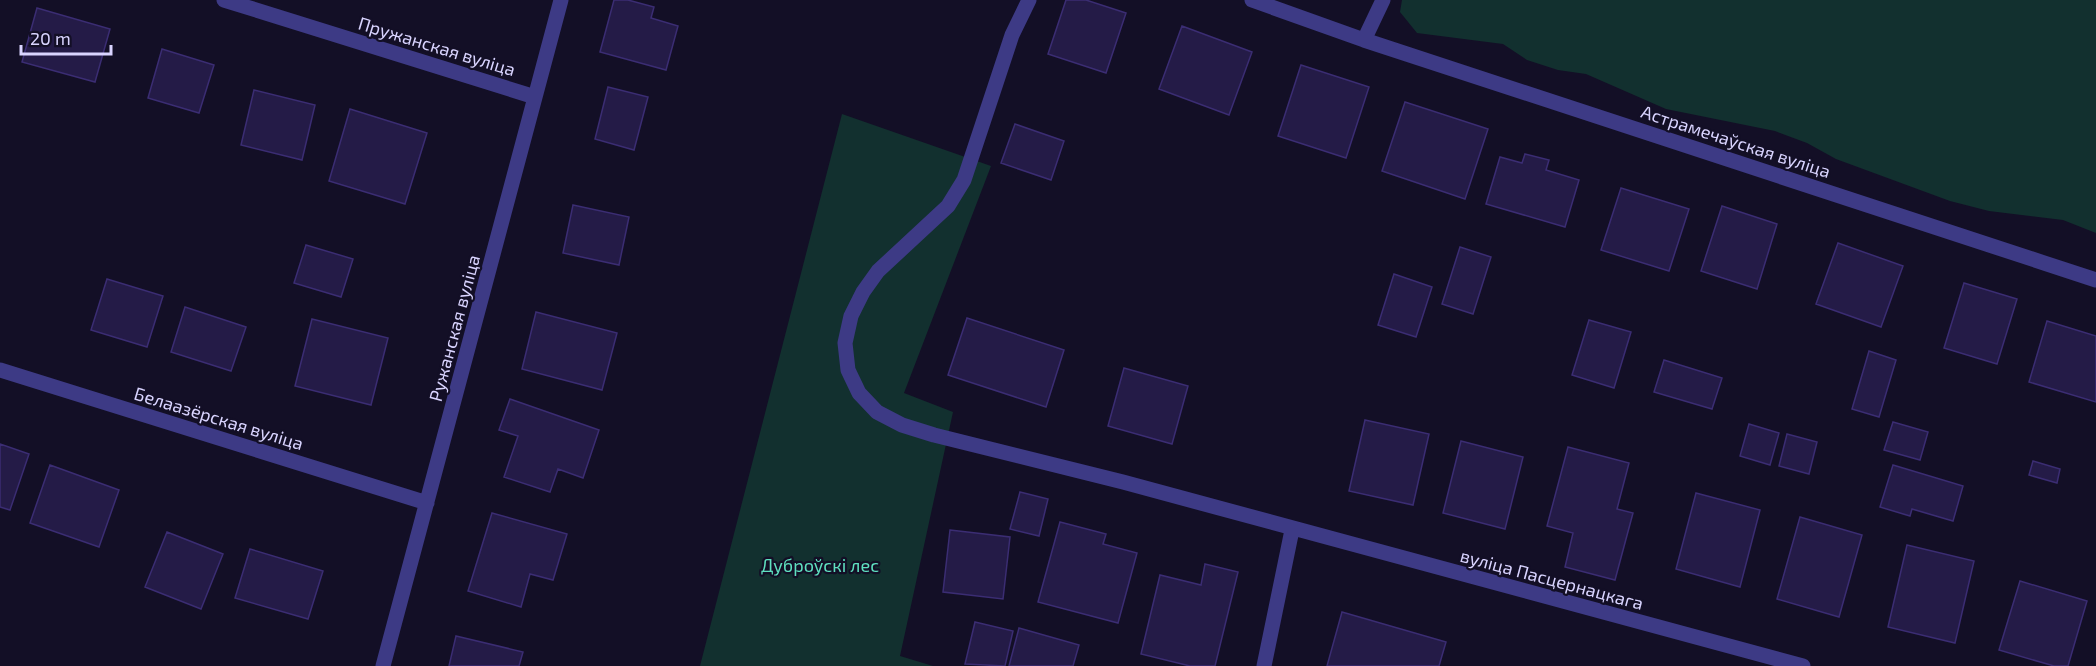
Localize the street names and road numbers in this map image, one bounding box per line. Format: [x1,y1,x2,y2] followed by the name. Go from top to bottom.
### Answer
[356,12,518,80] street label: Пружанская вуліца
[1639,100,1833,182] street label: Астрамечаўская вуліца
[424,252,484,404] street label: Ружанская вуліца
[132,382,306,454] street label: Белаазёрская вуліца
[1458,544,1646,614] street label: вуліца Пасцернацкага

